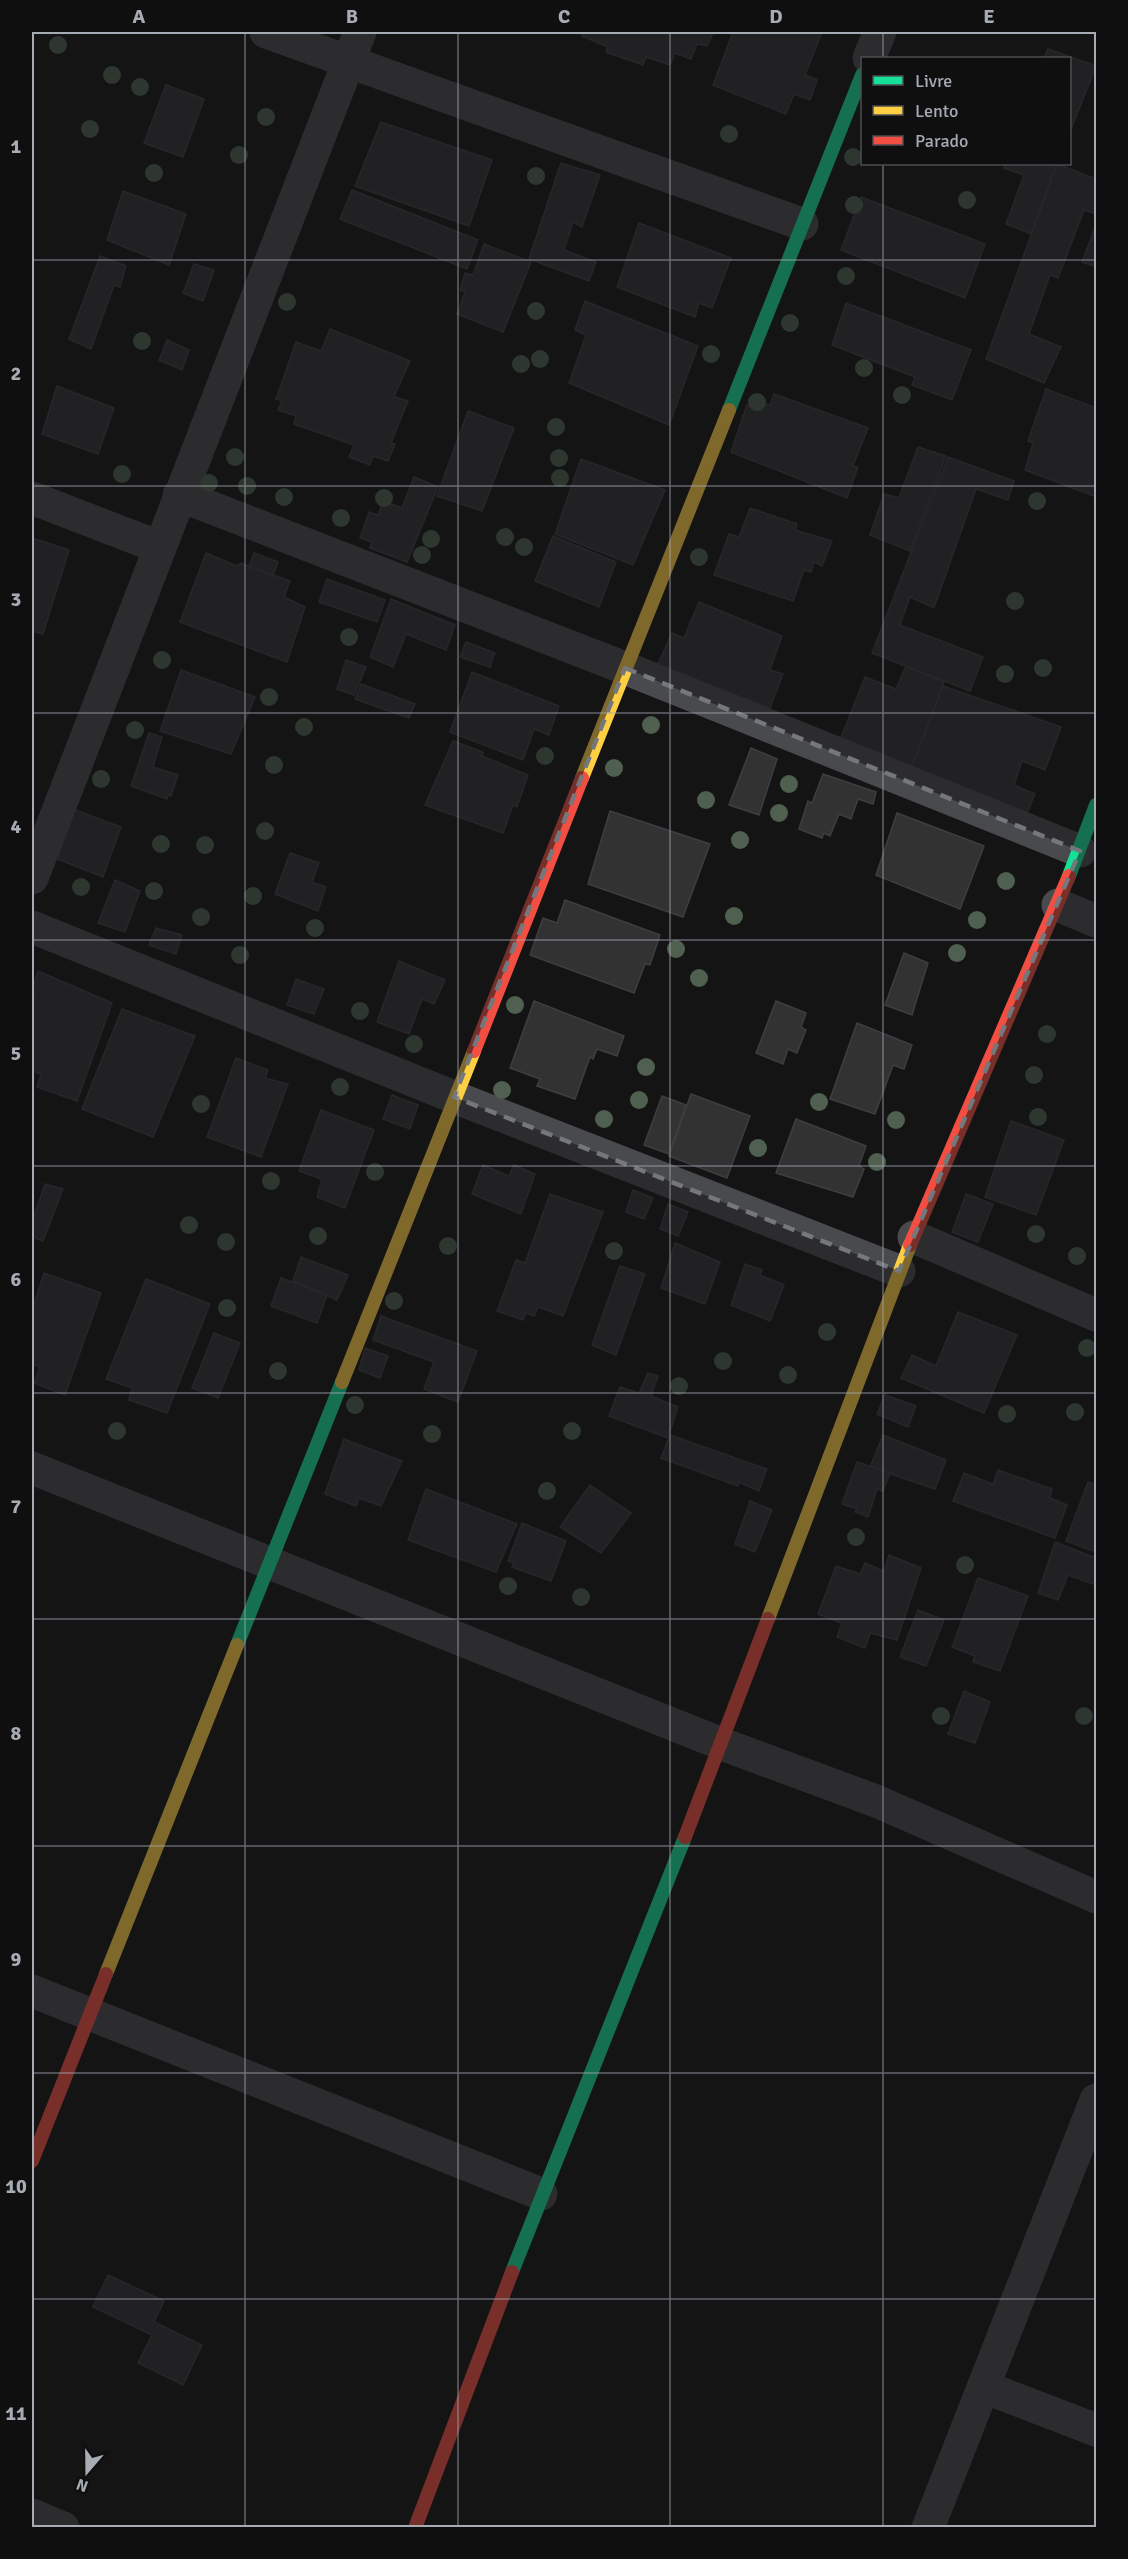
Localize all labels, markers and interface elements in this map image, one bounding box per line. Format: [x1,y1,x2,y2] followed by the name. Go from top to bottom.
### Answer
[133,4,146,29] text: A
[346,4,358,29] text: B
[558,4,570,29] text: C
[769,4,783,29] text: D
[983,4,995,29] text: E
[861,57,1071,165] legend
[915,70,952,92] text: Livre
[915,100,958,122] text: Lento
[915,130,968,152] text: Parado
[11,134,22,159] text: 1
[11,361,21,386] text: 2
[11,587,21,612] text: 3
[11,814,22,839] text: 4
[11,1041,21,1066] text: 5
[11,1267,22,1292] text: 6
[11,1494,22,1519] text: 7
[11,1721,22,1746] text: 8
[11,1947,22,1972] text: 9
[5,2174,27,2199] text: 10
[5,2401,27,2426] text: 11
[57,2442,117,2502] north arrow
[74,2474,91,2496] text: N

